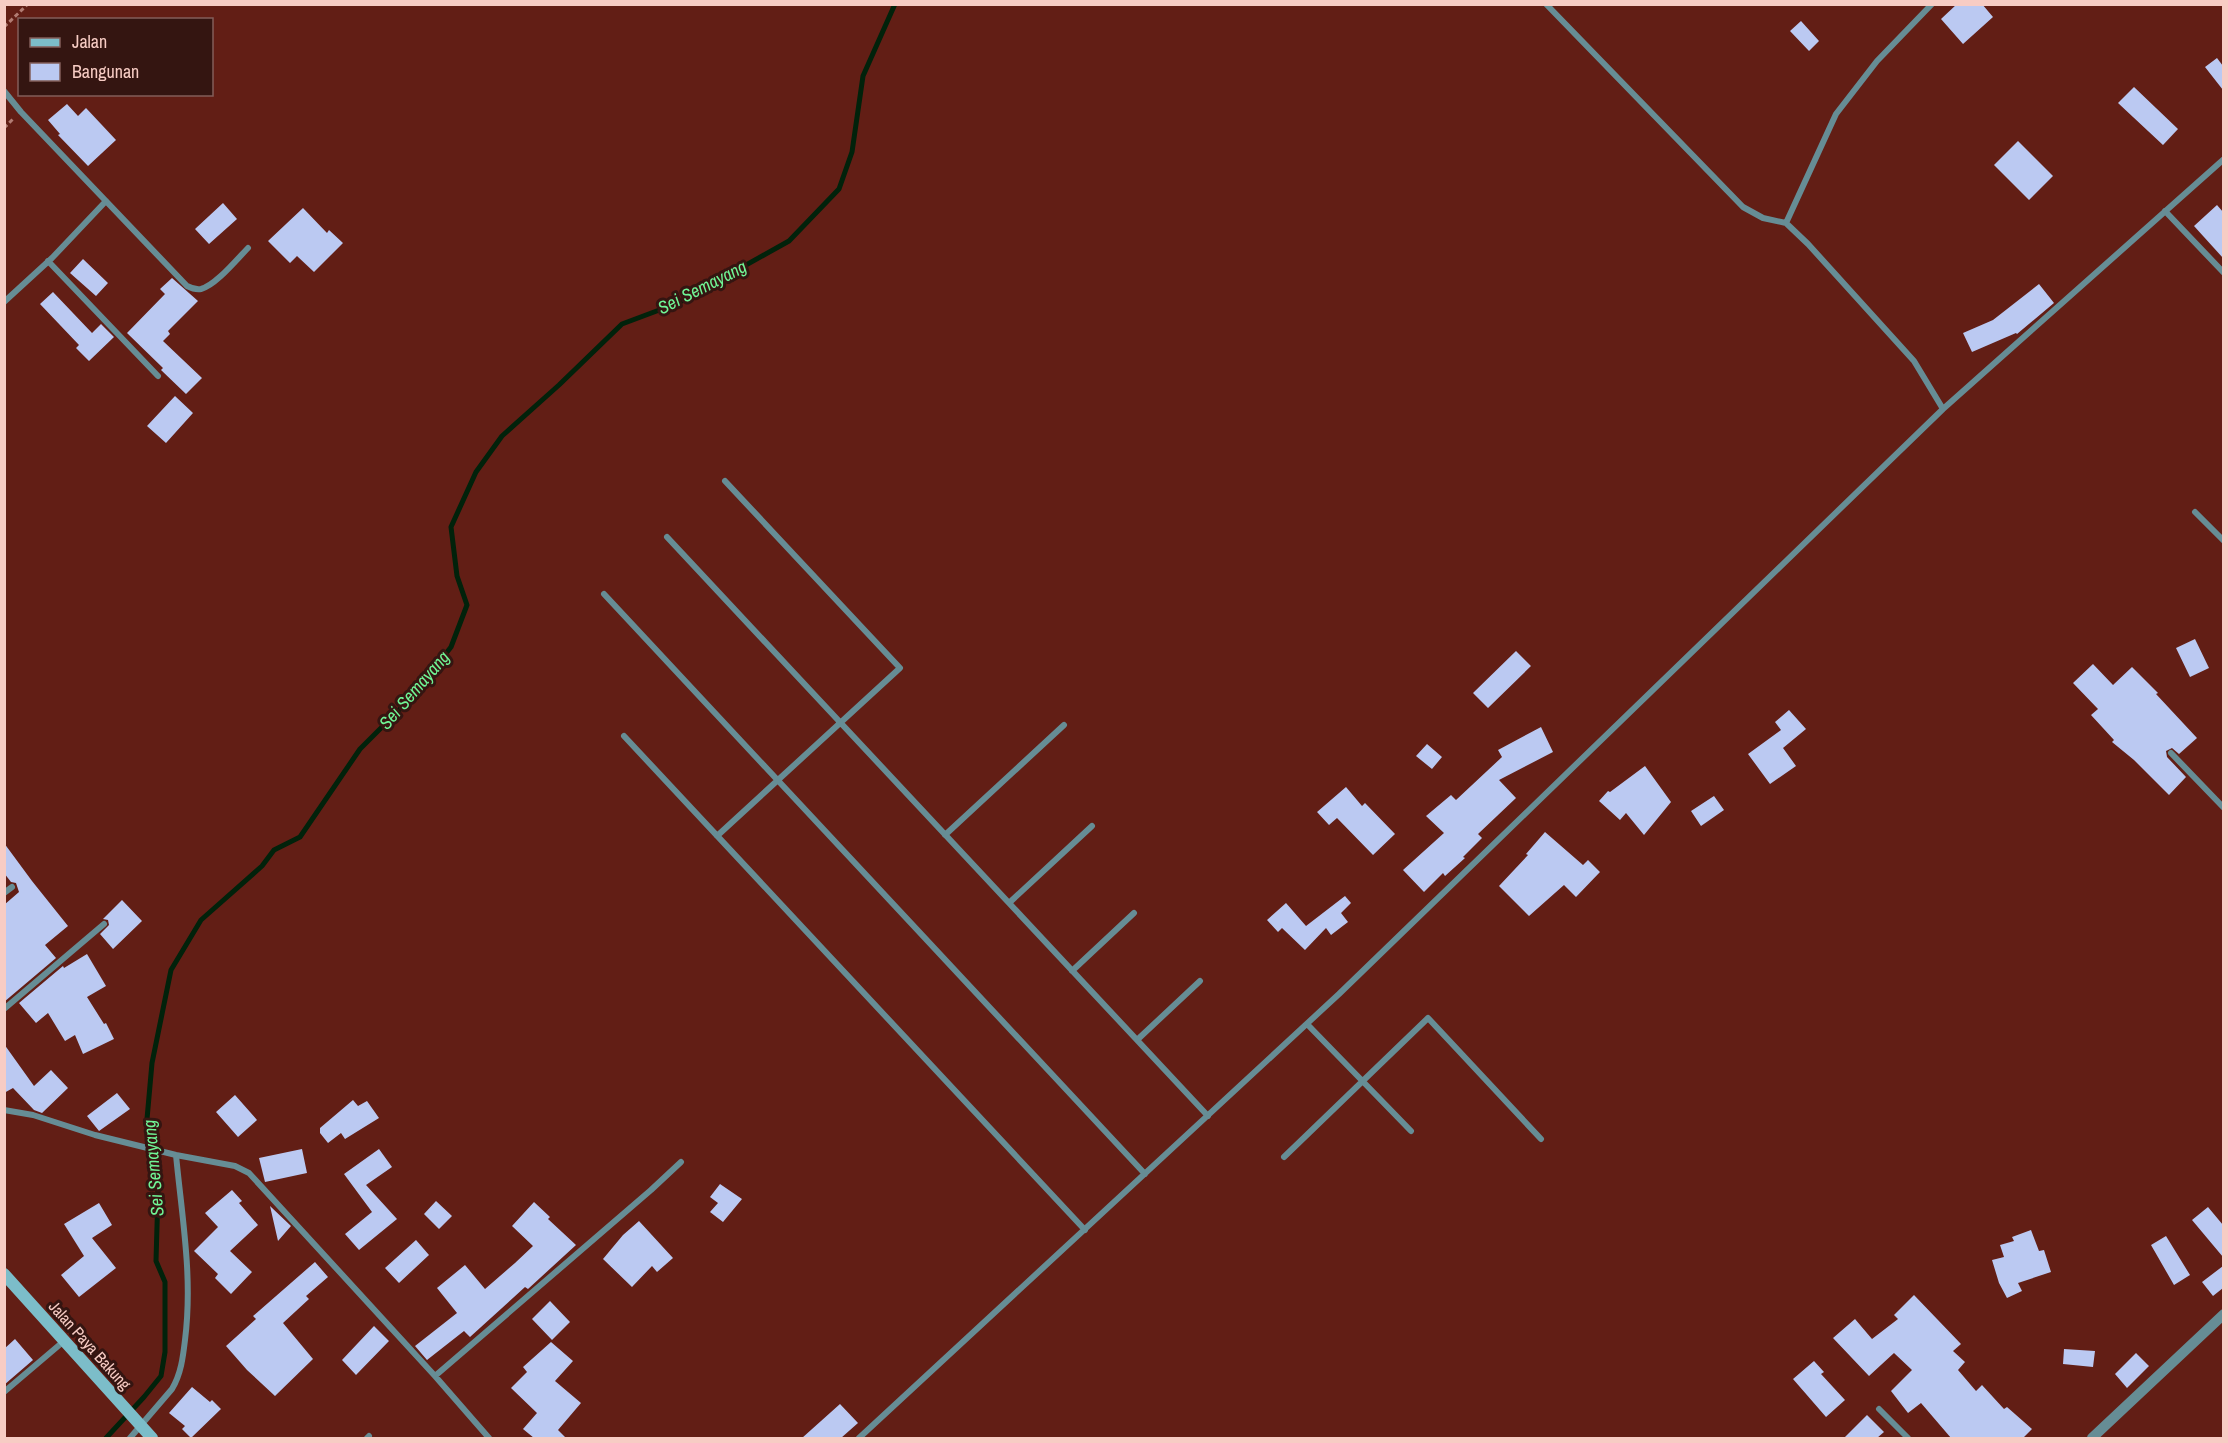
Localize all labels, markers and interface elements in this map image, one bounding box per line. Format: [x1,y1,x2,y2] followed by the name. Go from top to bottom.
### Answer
[18,18,213,96] legend
[72,29,107,54] text: Jalan
[72,59,139,84] text: Bangunan
[653,254,751,320] water label: Sei Semayang
[373,645,455,735] water label: Sei Semayang
[136,1119,170,1217] water label: Sei Semayang
[44,1296,136,1395] street label: Jalan Paya Bakung

